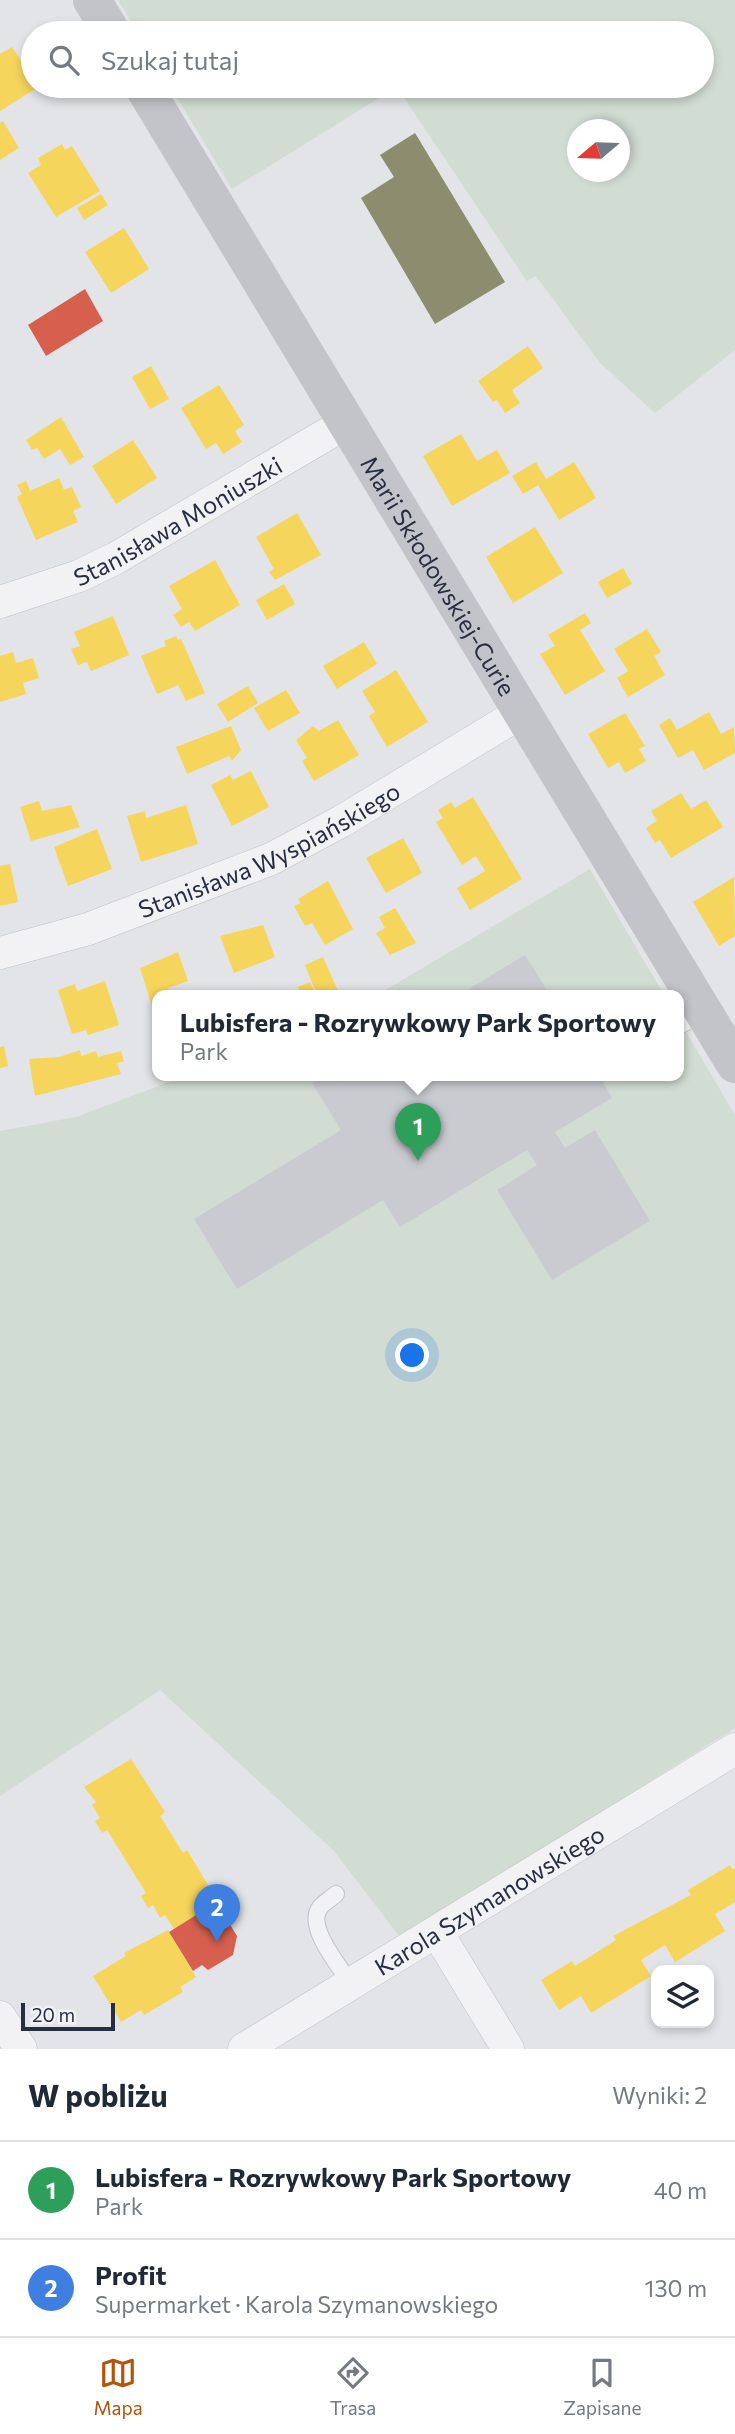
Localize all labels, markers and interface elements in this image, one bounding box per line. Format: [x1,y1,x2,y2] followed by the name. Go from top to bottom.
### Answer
[21,21,714,98] search box
[45,41,83,79] icon: search
[101,44,239,75] text: Szukaj tutaj
[567,119,630,182] north arrow
[68,450,287,591] street label: Stanisława Moniuszki
[356,450,523,700] street label: Marii Skłodowskiej-Curie
[134,775,405,923] street label: Stanisława Wyspiańskiego
[152,990,684,1081] popup
[180,1006,656,1037] text: Lubisfera - Rozrywkowy Park Sportowy
[180,1037,228,1065] text: Park
[395,1103,441,1161] pin: 1
[395,1338,429,1372] your location
[369,1818,609,1981] street label: Karola Szymanowskiego
[194,1884,240,1942] pin: 2
[651,1965,714,2028] map controls
[651,1965,714,2028] button: layers
[21,2000,116,2032] scale bar
[32,2003,75,2026] text: 20 m
[28,2076,168,2113] text: W pobliżu
[612,2081,707,2109] text: Wyniki: 2
[95,2161,571,2192] text: Lubisfera - Rozrywkowy Park Sportowy
[46,2176,56,2204] text: 1
[654,2176,707,2204] text: 40 m
[95,2192,143,2220] text: Park
[95,2259,167,2290] text: Profit
[44,2274,58,2302] text: 2
[645,2274,707,2302] text: 130 m
[95,2290,498,2318] text: Supermarket · Karola Szymanowskiego
[94,2354,143,2419] tab: Mapa
[330,2354,376,2419] tab: Trasa
[563,2354,641,2419] tab: Zapisane

